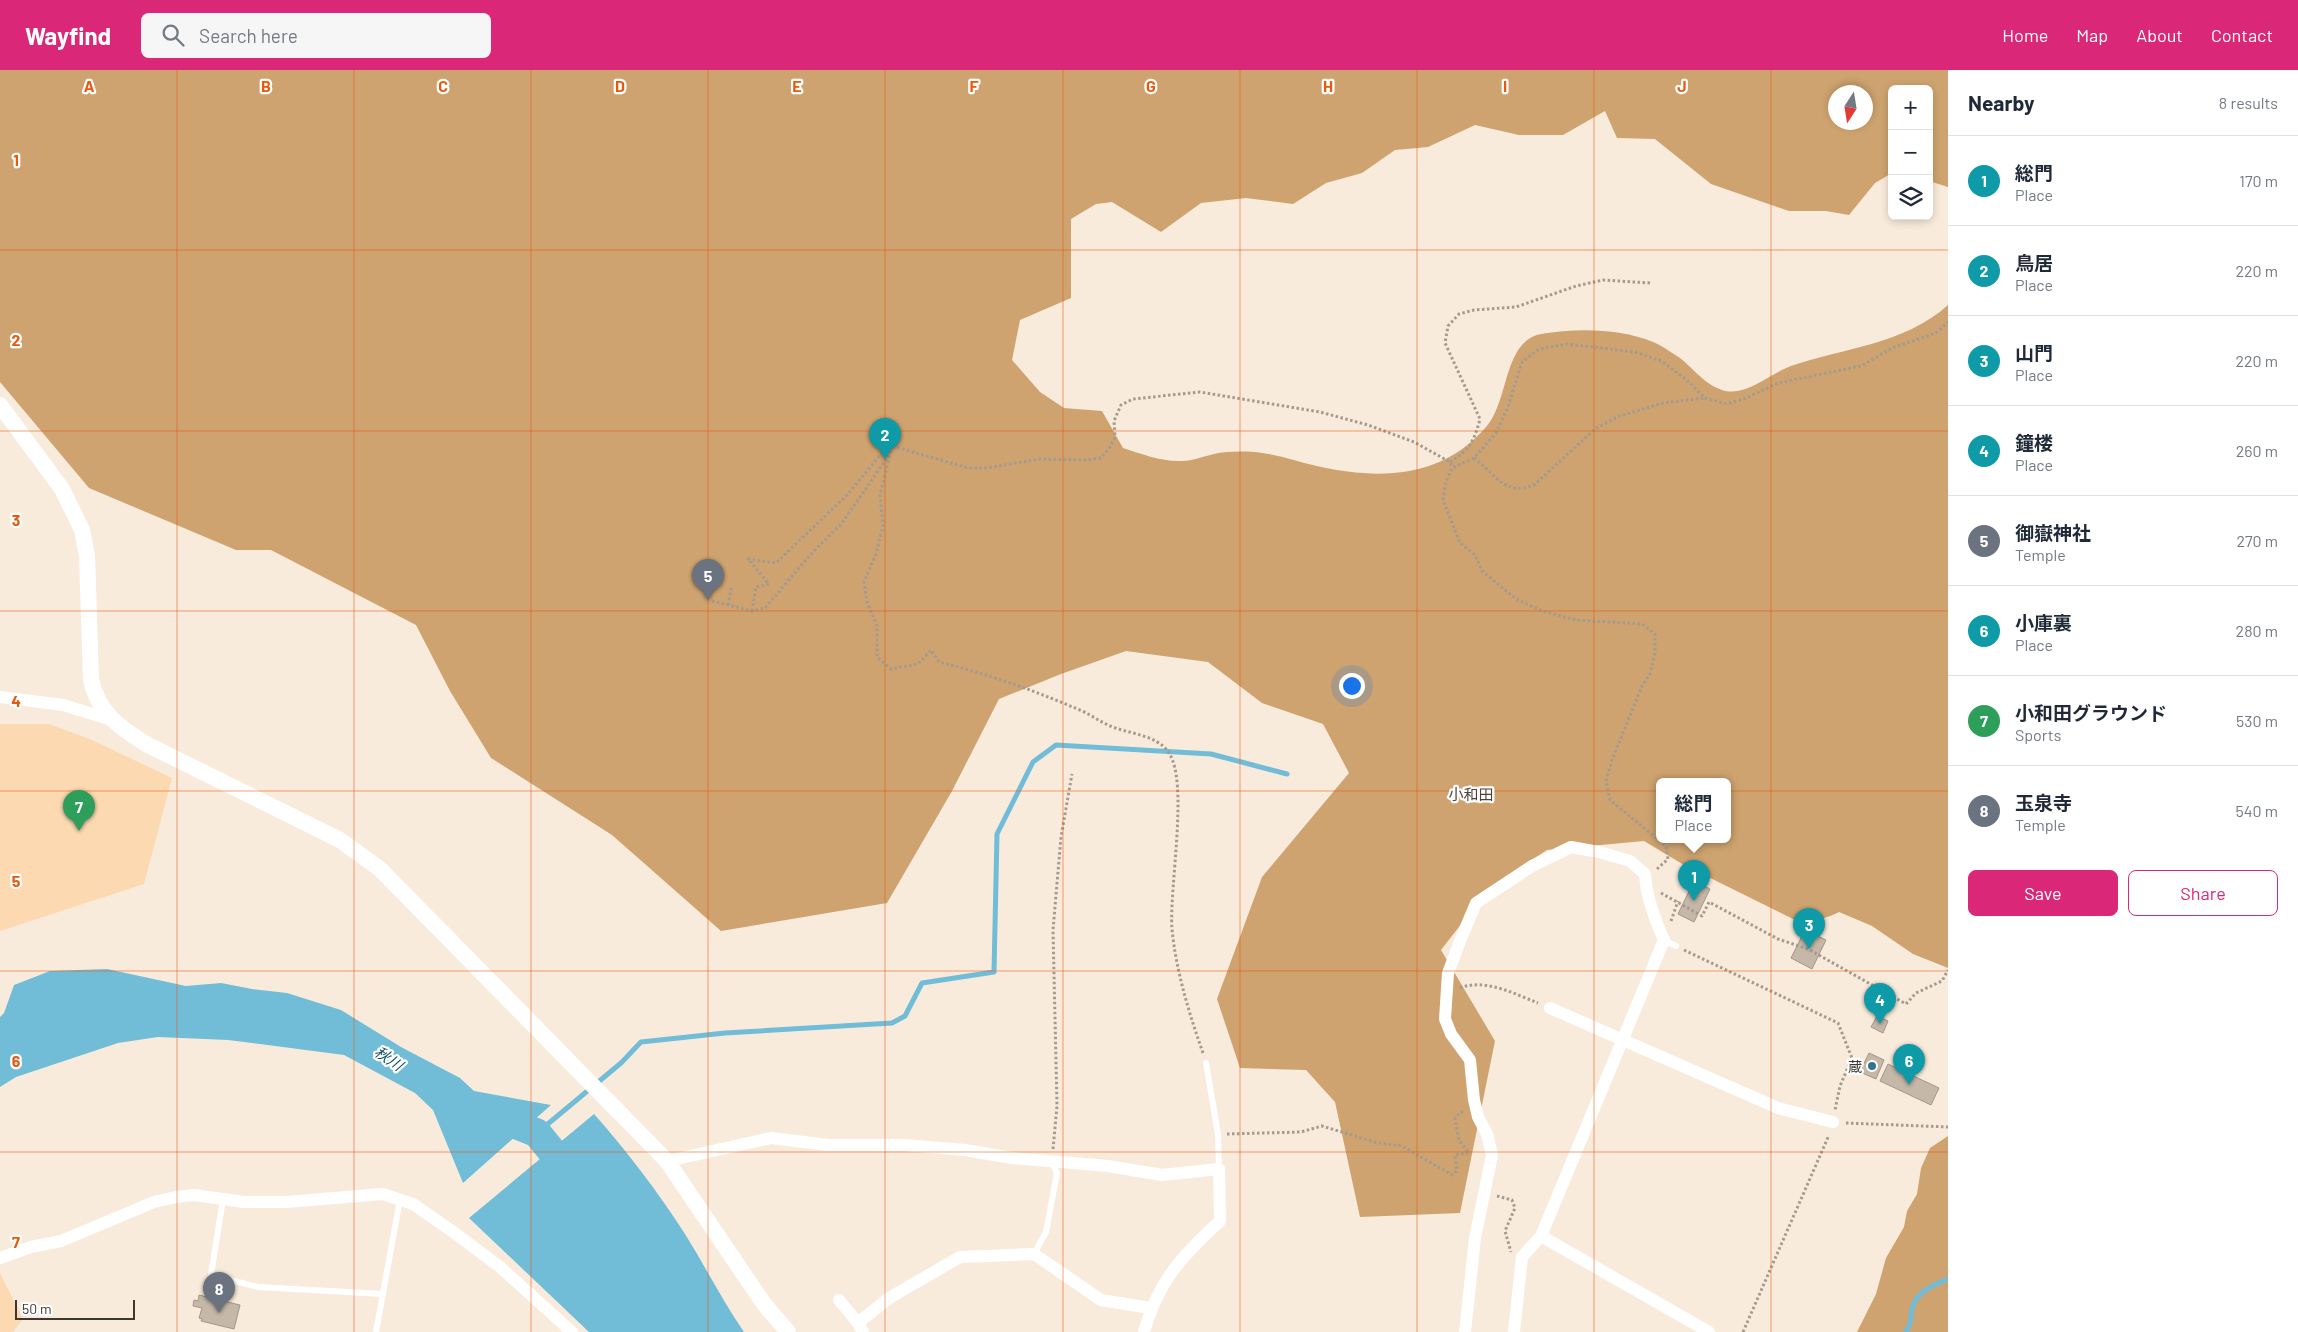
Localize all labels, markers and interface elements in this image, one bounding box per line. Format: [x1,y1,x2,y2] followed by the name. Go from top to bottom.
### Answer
[141,13,491,58] search box
[25,21,111,50] text: Wayfind
[159,21,187,49] icon: search
[199,24,298,47] text: Search here
[2002,24,2048,46] text: Home
[2076,24,2108,46] text: Map
[2136,24,2183,46] text: About
[2211,24,2273,46] text: Contact
[84,76,95,95] text: A
[261,76,271,95] text: B
[438,76,448,95] text: C
[615,76,625,95] text: D
[792,76,802,95] text: E
[970,76,979,95] text: F
[1146,76,1156,95] text: G
[1323,76,1333,95] text: H
[1503,76,1507,95] text: I
[1677,76,1687,95] text: J
[1828,85,1873,130] north arrow
[1888,85,1933,220] map controls
[1888,85,1933,130] button: +
[1968,90,2034,115] text: Nearby
[2219,93,2278,112] text: 8 results
[1888,130,1933,175] button: −
[13,150,19,169] text: 1
[2015,161,2053,184] text: 総門
[1981,171,1987,190] text: 1
[2239,171,2278,190] text: 170 m
[1888,175,1933,220] button: layers
[2015,185,2053,204] text: Place
[2015,251,2053,274] text: 鳥居
[1980,261,1988,280] text: 2
[2235,261,2278,280] text: 220 m
[2015,275,2053,294] text: Place
[12,330,21,349] text: 2
[2015,341,2053,364] text: 山門
[1980,351,1988,370] text: 3
[2235,351,2278,370] text: 220 m
[2015,365,2053,384] text: Place
[869,418,901,459] pin: 2
[2015,431,2053,454] text: 鐘楼
[1979,441,1989,460] text: 4
[2236,441,2278,460] text: 260 m
[2015,455,2053,474] text: Place
[12,510,20,529] text: 3
[2015,521,2091,544] text: 御嶽神社
[1980,531,1988,550] text: 5
[2236,531,2278,550] text: 270 m
[2015,545,2066,564] text: Temple
[692,559,724,600] pin: 5
[2015,611,2072,634] text: 小庫裏
[1980,621,1988,640] text: 6
[2236,621,2278,640] text: 280 m
[2015,635,2053,654] text: Place
[1339,673,1365,699] your location
[11,691,21,710] text: 4
[2015,701,2167,724] text: 小和田グラウンド
[1980,711,1988,730] text: 7
[2236,711,2278,730] text: 530 m
[2015,725,2061,744] text: Sports
[1656,778,1731,843] popup
[1448,785,1494,803] district label: 小和田
[63,790,95,831] pin: 7
[1674,791,1712,814] text: 総門
[2015,791,2072,814] text: 玉泉寺
[1980,801,1988,820] text: 8
[2235,801,2278,820] text: 540 m
[1674,815,1713,834] text: Place
[2015,815,2066,834] text: Temple
[1678,860,1710,901] pin: 1
[1968,870,2118,916] button: Save
[2128,870,2278,916] button: Share
[12,871,21,890] text: 5
[1793,908,1825,949] pin: 3
[1864,983,1896,1024] pin: 4
[372,1042,408,1075] water label: 秋川
[1893,1044,1925,1085] pin: 6
[12,1051,21,1070] text: 6
[1848,1058,1862,1075] place label: 蔵
[1866,1060,1878,1072] marker: 蔵
[12,1232,20,1251] text: 7
[203,1272,235,1313] pin: 8
[15,1297,135,1320] scale bar
[22,1300,51,1317] text: 50 m

